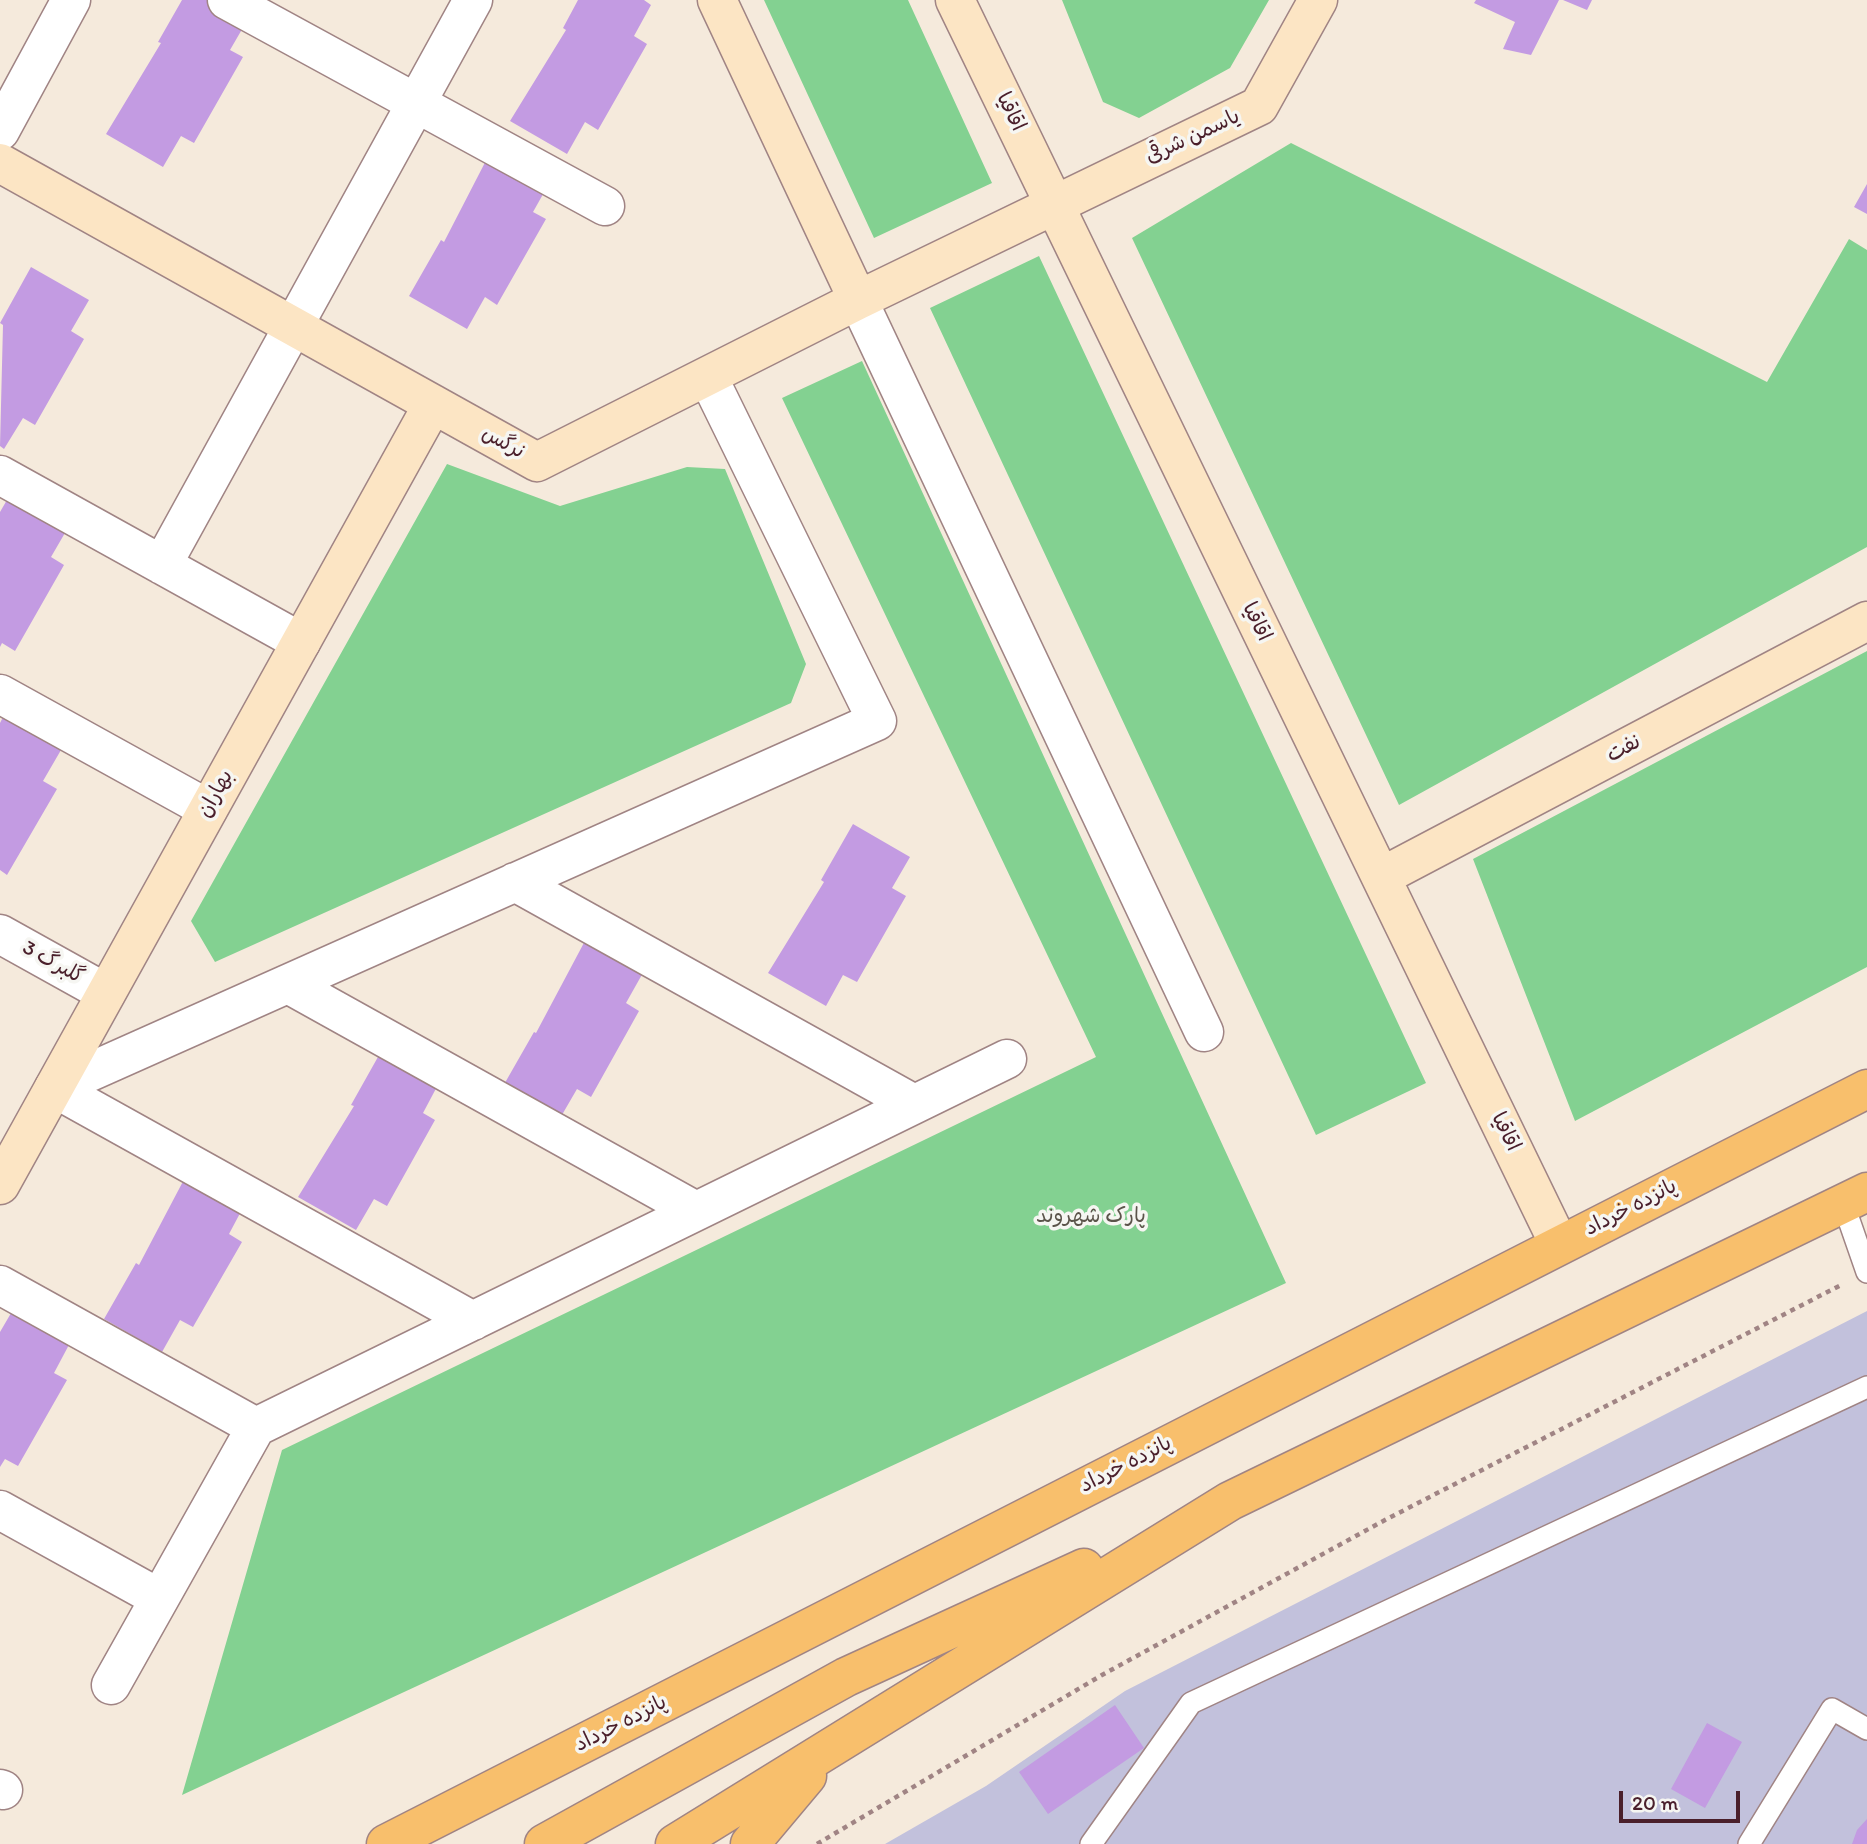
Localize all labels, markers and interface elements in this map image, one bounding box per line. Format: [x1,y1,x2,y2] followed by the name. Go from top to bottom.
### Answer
[990,88,1030,136] street label: اقاقیا
[1142,104,1244,170] street label: یاسمن شرقی
[477,421,529,465] street label: نرگس
[1236,598,1276,646] street label: اقاقیا
[1603,730,1645,768] street label: نفت
[193,766,239,822] street label: بهاران
[18,936,88,990] street label: گلبرگ 3
[1485,1108,1525,1156] street label: اقاقیا
[1581,1174,1681,1242] street label: پانزده خرداد
[1036,1204,1146,1230] park label: پارک شهروند
[1076,1431,1176,1499] street label: پانزده خرداد
[571,1690,671,1758] street label: پانزده خرداد
[1622,1778,1743,1822] scale bar
[1632,1790,1678,1815] text: 20 m

